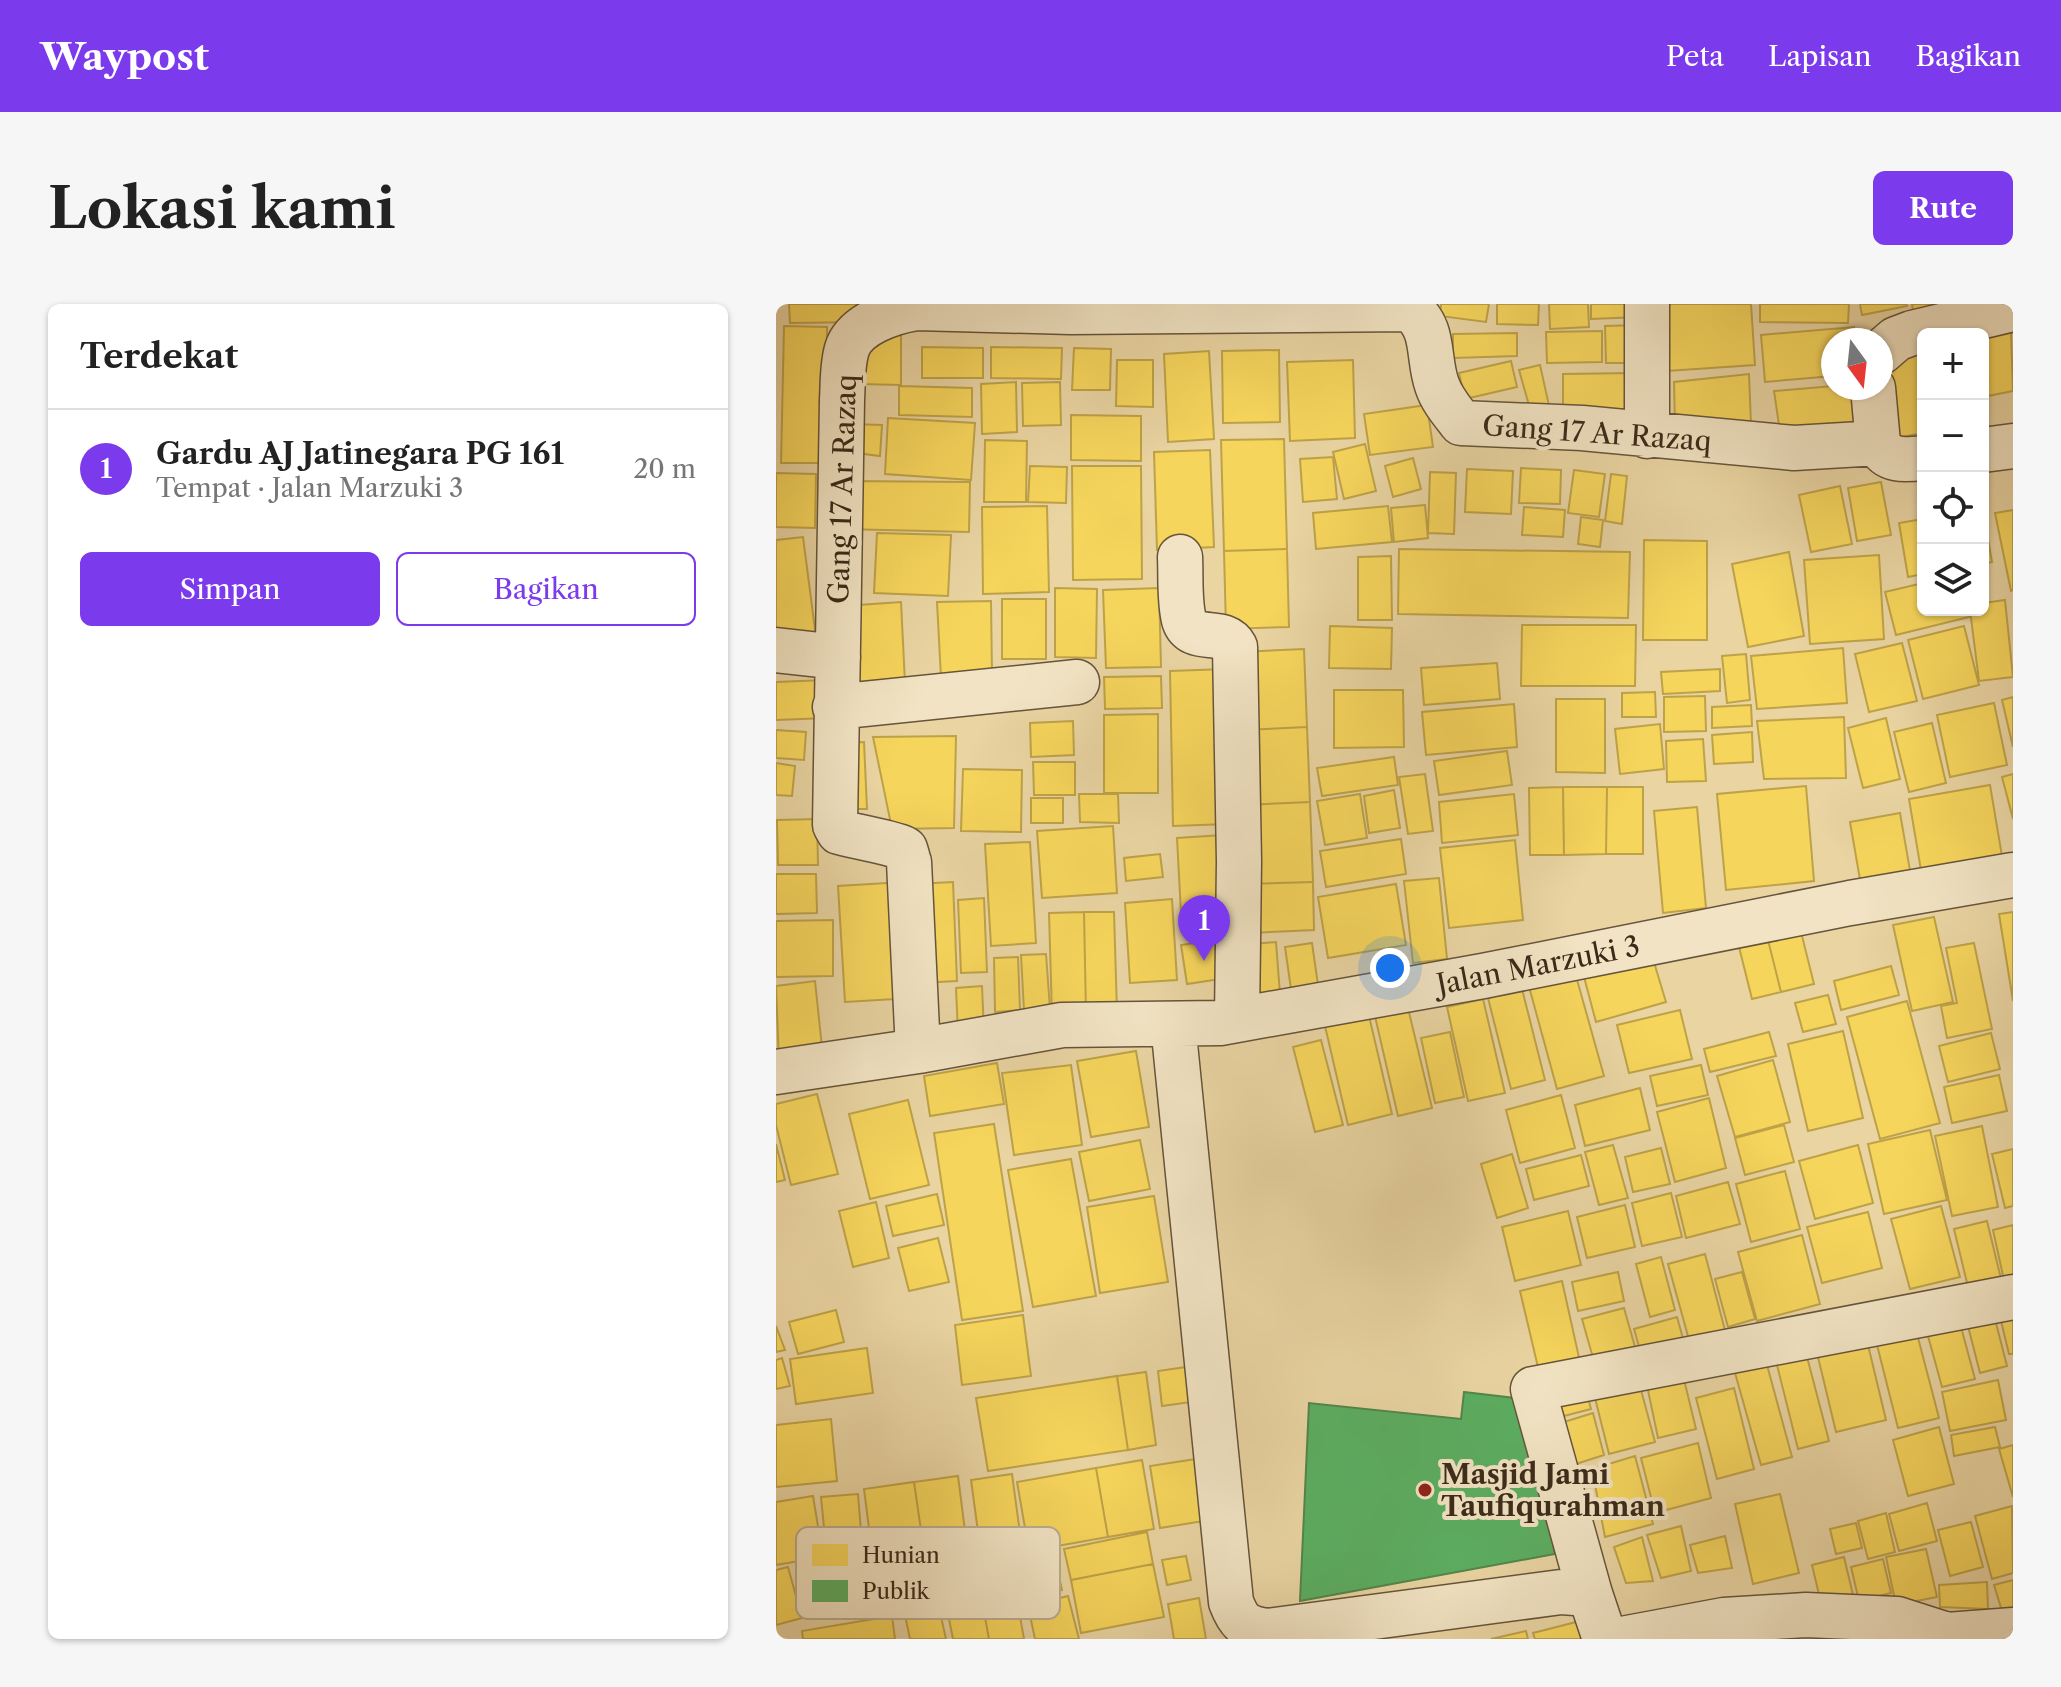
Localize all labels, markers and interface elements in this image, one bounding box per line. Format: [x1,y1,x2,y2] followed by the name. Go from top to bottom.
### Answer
[40,33,209,80] text: Waypost
[1666,39,1724,73] text: Peta
[1768,39,1871,73] text: Lapisan
[1915,39,2021,73] text: Bagikan
[1873,171,2013,245] button: Rute
[48,174,395,243] text: Lokasi kami
[1821,328,1893,400] north arrow
[1917,328,1989,616] map controls
[1917,328,1989,400] button: +
[80,335,238,377] text: Terdekat
[821,373,863,604] street label: Gang 17 Ar Razaq
[1917,400,1989,472] button: −
[1481,408,1713,458] street label: Gang 17 Ar Razaq
[156,435,564,472] text: Gardu AJ Jatinegara PG 161
[100,453,112,485] text: 1
[633,453,696,485] text: 20 m
[156,472,463,504] text: Tempat · Jalan Marzuki 3
[1917,472,1989,544] button: locate
[1917,544,1989,616] button: layers
[80,552,380,626] button: Simpan
[396,552,696,626] button: Bagikan
[1178,895,1230,961] pin: 1
[1430,929,1642,1002] street label: Jalan Marzuki 3
[1370,948,1410,988] your location
[1441,1457,1665,1523] place label: Masjid Jami Taufiqurahman
[1416,1481,1434,1499] marker: Masjid Jami Taufiqurahman
[796,1527,1060,1619] legend
[862,1542,940,1569] text: Hunian
[862,1578,931,1605] text: Publik

